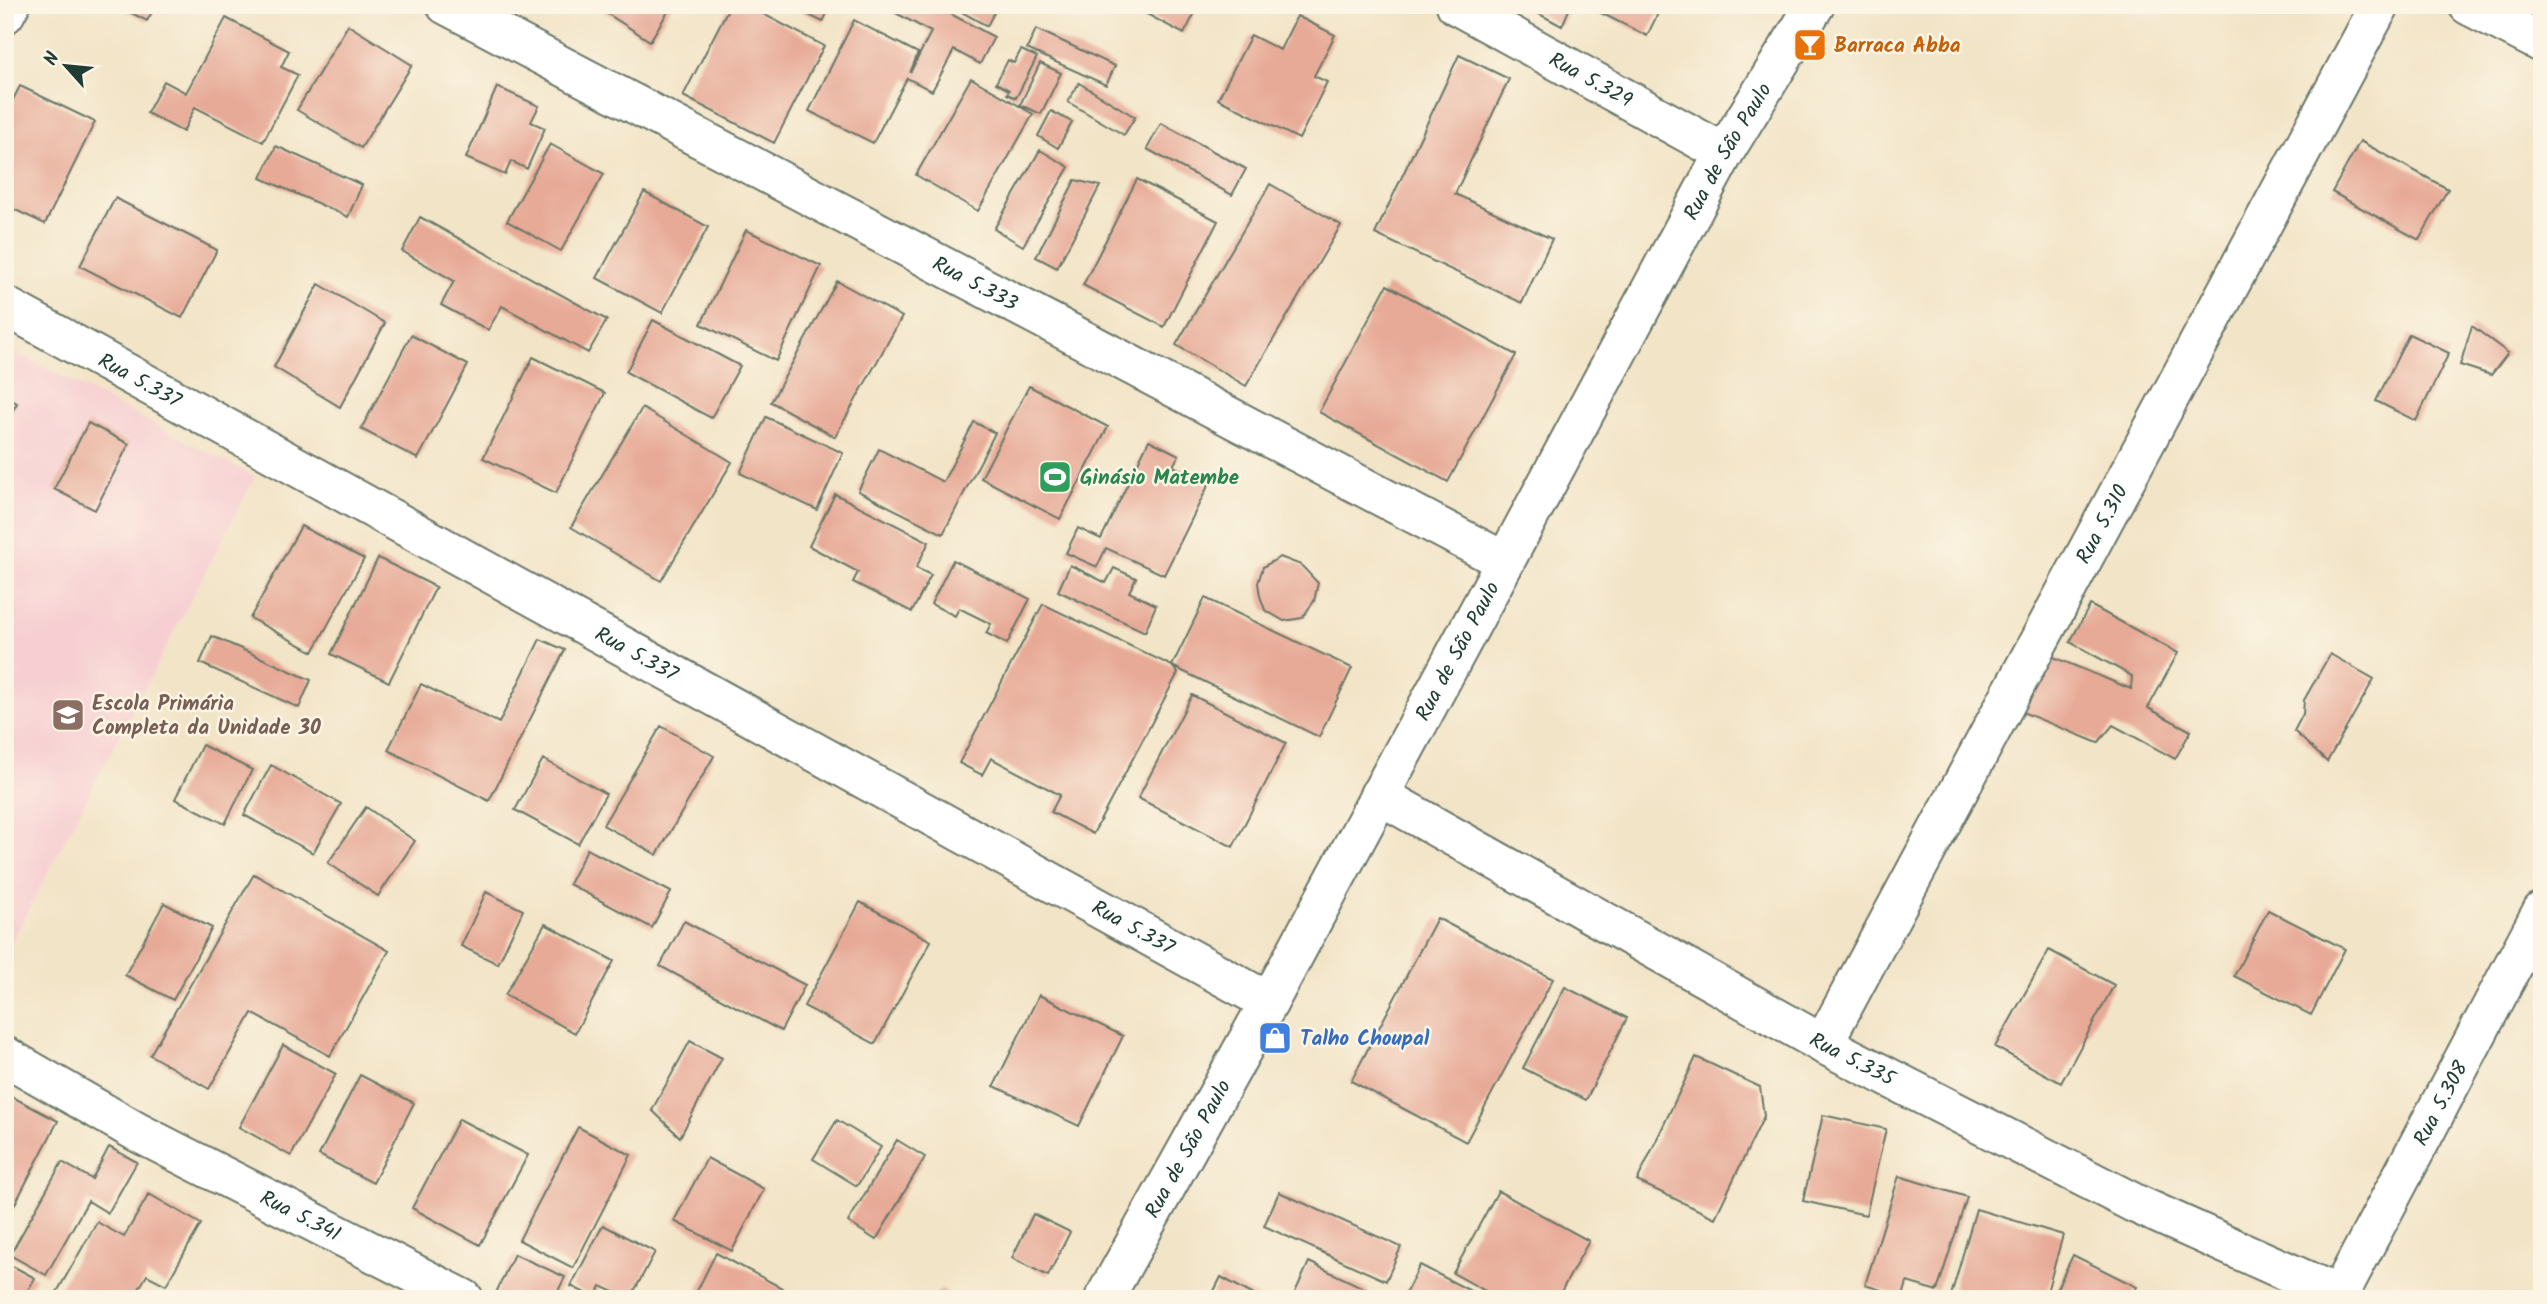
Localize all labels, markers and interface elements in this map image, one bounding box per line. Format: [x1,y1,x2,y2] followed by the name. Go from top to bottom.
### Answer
[1791,26,1829,64] bar icon: Barraca Abba
[1834,30,1961,63] place label: Barraca Abba
[32,32,102,102] north arrow
[1542,44,1638,117] street label: Rua 5.329
[37,47,69,71] text: N
[1676,77,1781,227] street label: Rua de São Paulo
[926,248,1023,321] street label: Rua 5.333
[92,345,188,419] street label: Rua 5.337
[1036,458,1074,496] sports icon: Ginásio Matembe
[1080,462,1239,495] place label: Ginásio Matembe
[2068,479,2138,570] street label: Rua 5.310
[1408,576,1509,727] street label: Rua de São Paulo
[588,619,685,692] street label: Rua 5.337
[92,688,321,745] place label: Escola Primária Completa da Unidade 30
[49,696,87,734] school or university icon: Escola Primária Completa da Unidade 30
[1085,892,1181,966] street label: Rua 5.337
[1256,1019,1294,1057] shop icon: Talho Choupal
[1300,1023,1430,1056] place label: Talho Choupal
[1803,1024,1902,1097] street label: Rua 5.335
[2406,1055,2478,1152] street label: Rua 5.308
[1137,1074,1241,1225] street label: Rua de São Paulo
[254,1182,346,1251] street label: Rua 5.341

